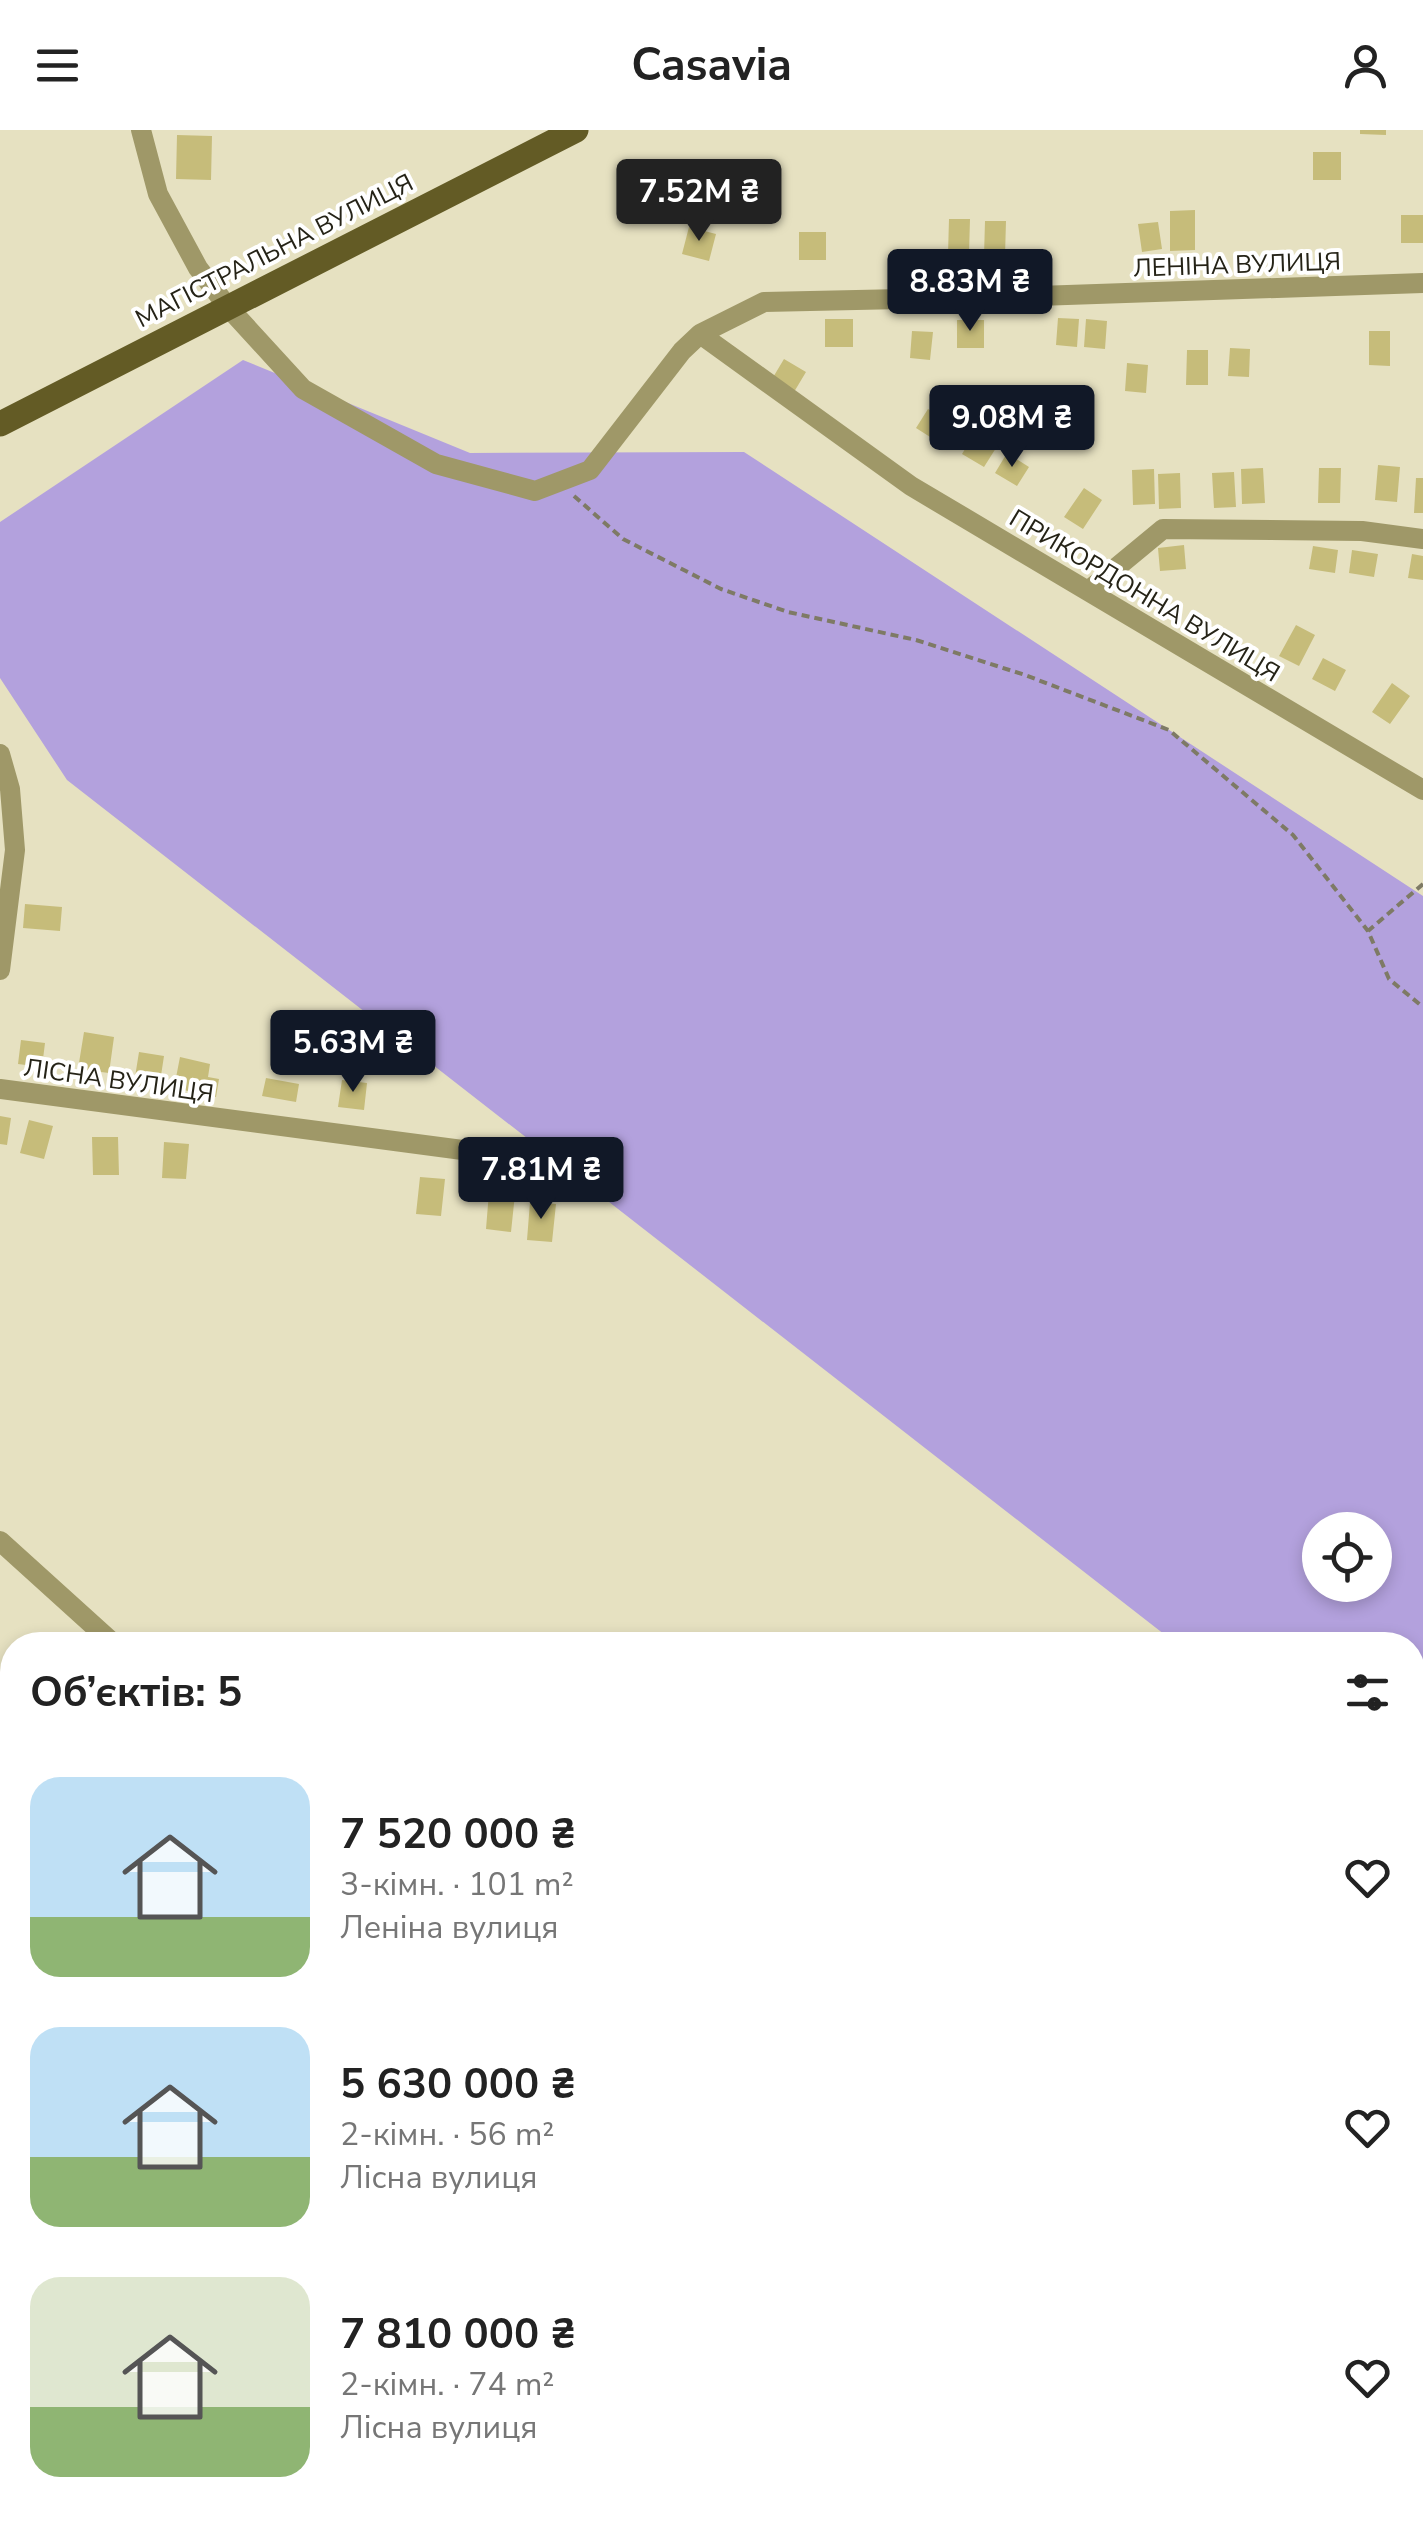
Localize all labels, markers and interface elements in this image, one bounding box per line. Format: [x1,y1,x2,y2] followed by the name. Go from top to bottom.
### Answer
[631,35,792,96] text: Casavia
[30,38,85,93] icon: menu
[1338,38,1393,93] icon: person
[607,159,791,244] pin: 7.52M ₴
[130,166,419,336] street label: МАГІСТРАЛЬНА ВУЛИЦЯ
[638,170,760,213] text: 7.52M ₴
[1133,244,1342,286] street label: ЛЕНІНА ВУЛИЦЯ
[878,249,1062,334] pin: 8.83M ₴
[909,260,1031,303] text: 8.83M ₴
[920,385,1104,470] pin: 9.08M ₴
[951,396,1073,439] text: 9.08M ₴
[1003,501,1286,690] street label: ПРИКОРДОННА ВУЛИЦЯ
[261,1010,445,1095] pin: 5.63M ₴
[292,1021,414,1064] text: 5.63M ₴
[22,1051,216,1111] street label: ЛІСНА ВУЛИЦЯ
[449,1137,633,1222] pin: 7.81M ₴
[480,1148,602,1191] text: 7.81M ₴
[1302,1512,1392,1602] map controls
[1302,1512,1392,1602] button: locate
[30,1664,242,1721] text: Об’єктів: 5
[1340,1665,1395,1720] icon: filters
[340,1806,576,1863] text: 7 520 000 ₴
[110,1817,230,1937] icon: home
[1340,1850,1395,1905] icon: heart
[340,1863,574,1906] text: 3-кімн. · 101 m²
[340,1906,559,1949] text: Леніна вулиця
[340,2056,576,2113] text: 5 630 000 ₴
[110,2067,230,2187] icon: home
[1340,2100,1395,2155] icon: heart
[340,2113,554,2156] text: 2-кімн. · 56 m²
[340,2156,538,2199] text: Лісна вулиця
[340,2306,576,2363] text: 7 810 000 ₴
[110,2317,230,2437] icon: home
[1340,2350,1395,2405] icon: heart
[340,2363,554,2406] text: 2-кімн. · 74 m²
[340,2406,538,2449] text: Лісна вулиця

